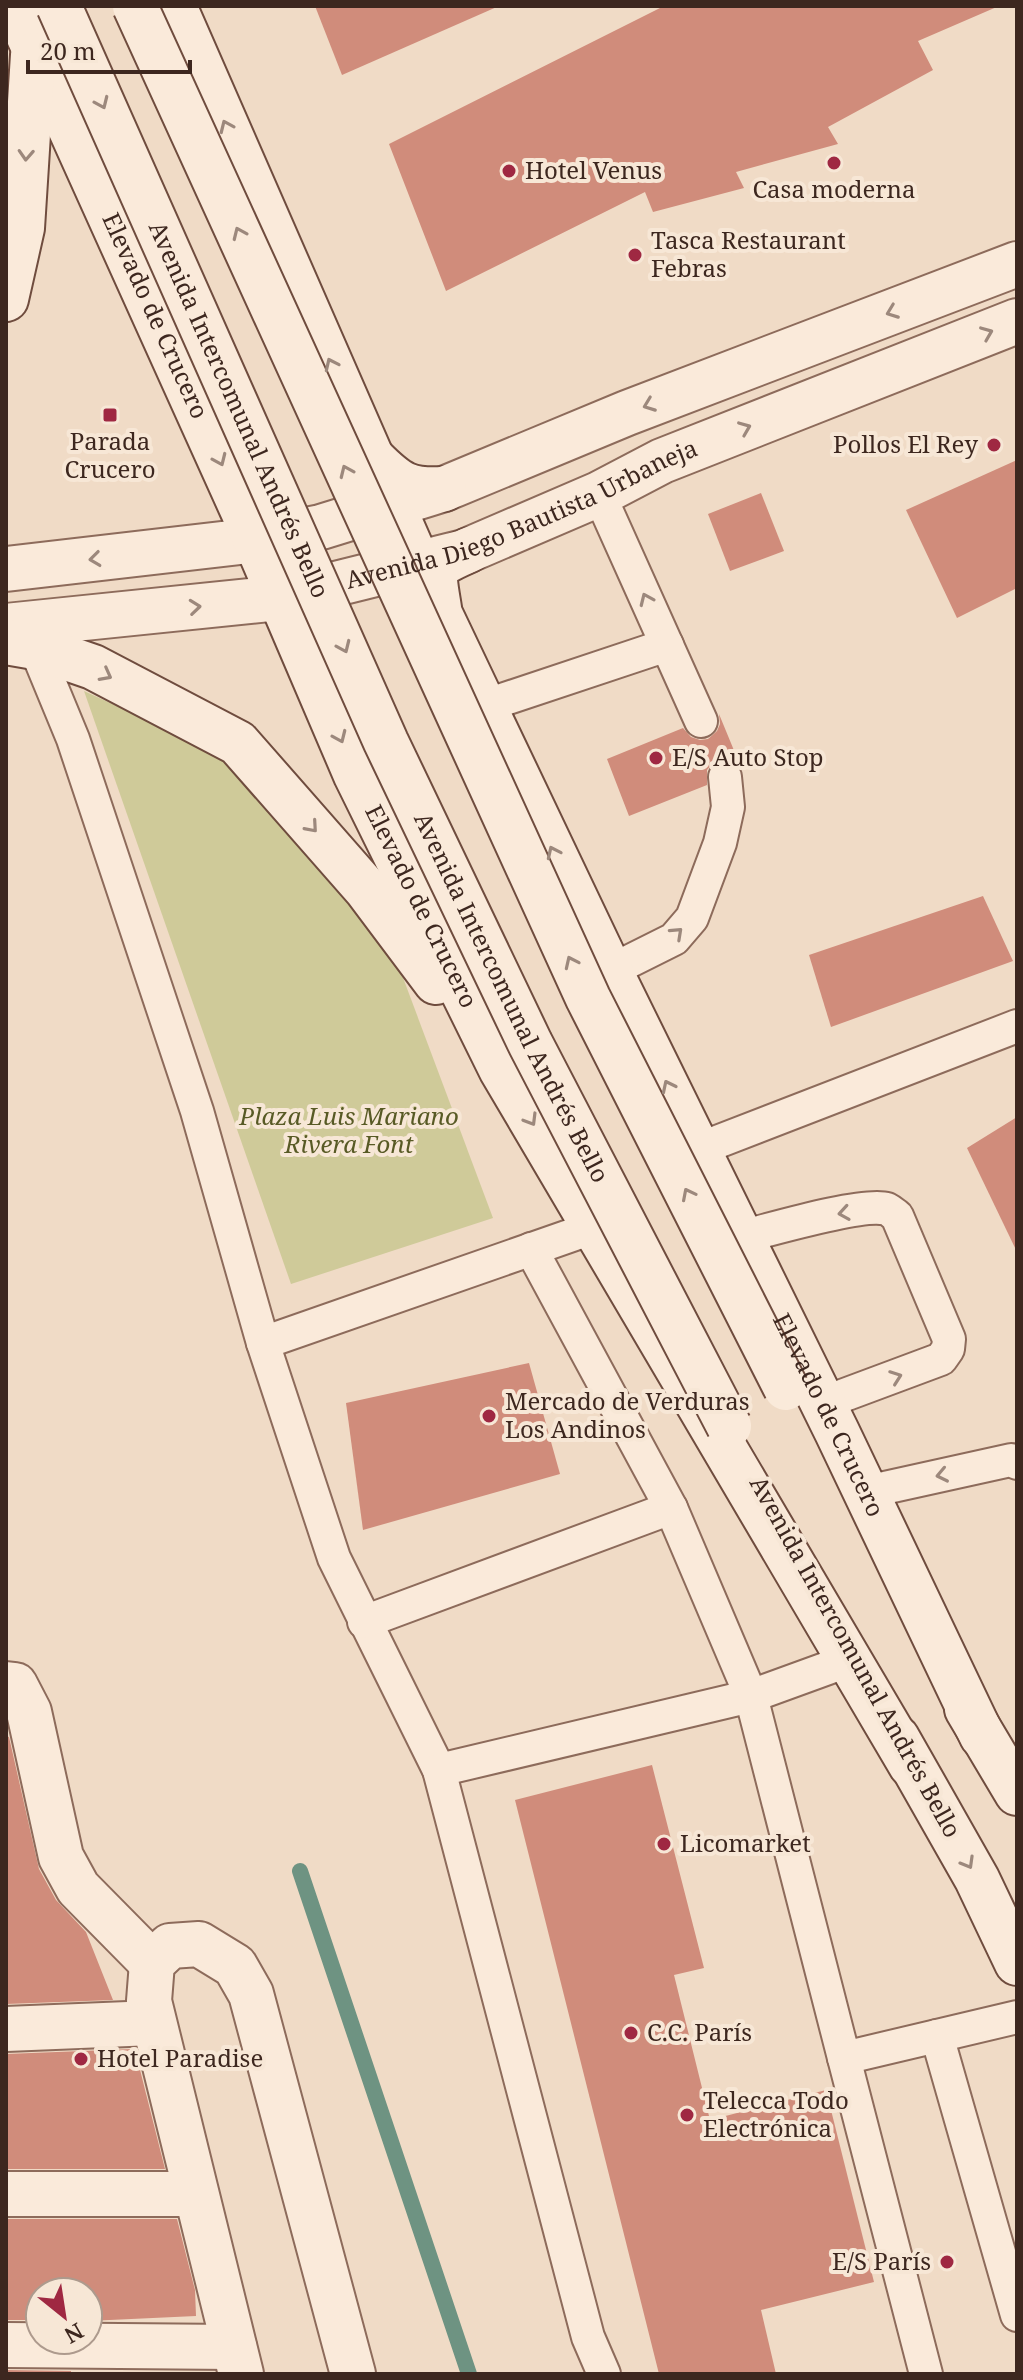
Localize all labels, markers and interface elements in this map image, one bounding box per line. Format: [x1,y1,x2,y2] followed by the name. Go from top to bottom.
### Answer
[28,24,190,74] scale bar
[40,34,96,67] text: 20 m
[92,95,108,109] one-way arrow
[220,119,236,134] one-way arrow
[18,149,35,162] one-way arrow
[525,153,662,186] place label: Hotel Venus
[825,154,843,172] marker: Casa moderna
[500,162,518,180] marker: Hotel Venus
[752,172,916,205] place label: Casa moderna
[95,207,217,423] street label: Elevado de Crucero
[142,216,338,603] street label: Avenida Intercomunal Andrés Bello
[651,223,846,284] place label: Tasca Restaurant Febras
[233,227,249,242] one-way arrow
[626,246,644,264] marker: Tasca Restaurant Febras
[886,302,900,319] one-way arrow
[979,326,993,342] one-way arrow
[325,357,341,372] one-way arrow
[643,395,657,412] one-way arrow
[101,406,119,424] marker: Parada Crucero
[737,421,751,438] one-way arrow
[64,424,156,485] place label: Parada Crucero
[833,427,978,460] place label: Pollos El Rey
[342,431,702,596] street label: Avenida Diego Bautista Urbaneja
[985,436,1003,454] marker: Pollos El Rey
[210,452,226,466] one-way arrow
[339,464,355,479] one-way arrow
[88,550,101,567] one-way arrow
[639,592,655,607] one-way arrow
[189,598,202,615] one-way arrow
[335,639,351,654] one-way arrow
[98,665,113,680] one-way arrow
[330,729,346,744] one-way arrow
[672,740,823,773] place label: E/S Auto Stop
[647,749,665,767] marker: E/S Auto Stop
[358,799,486,1013] street label: Elevado de Crucero
[407,807,618,1188] street label: Avenida Intercomunal Andrés Bello
[302,817,316,832] one-way arrow
[547,846,563,861] one-way arrow
[668,927,682,942] one-way arrow
[565,955,581,970] one-way arrow
[662,1079,677,1094] one-way arrow
[238,1099,459,1160] park label: Plaza Luis Mariano Rivera Font
[521,1111,537,1126] one-way arrow
[682,1187,698,1202] one-way arrow
[837,1204,851,1221] one-way arrow
[766,1307,893,1522] street label: Elevado de Crucero
[888,1370,902,1387] one-way arrow
[505,1384,750,1445] place label: Mercado de Verduras Los Andinos
[480,1407,498,1425] marker: Mercado de Verduras Los Andinos
[935,1466,949,1483] one-way arrow
[743,1470,970,1843] street label: Avenida Intercomunal Andrés Bello
[680,1826,811,1859] place label: Licomarket
[655,1835,673,1853] marker: Licomarket
[958,1854,974,1869] one-way arrow
[647,2015,752,2048] place label: C.C. París
[622,2024,640,2042] marker: C.C. París
[97,2041,263,2074] place label: Hotel Paradise
[72,2050,90,2068] marker: Hotel Paradise
[703,2083,849,2144] place label: Telecca Todo Electrónica
[678,2106,696,2124] marker: Telecca Todo Electrónica
[832,2244,931,2277] place label: E/S París
[938,2253,956,2271] marker: E/S París
[24,2276,104,2356] north arrow
[59,2317,90,2352] text: N

